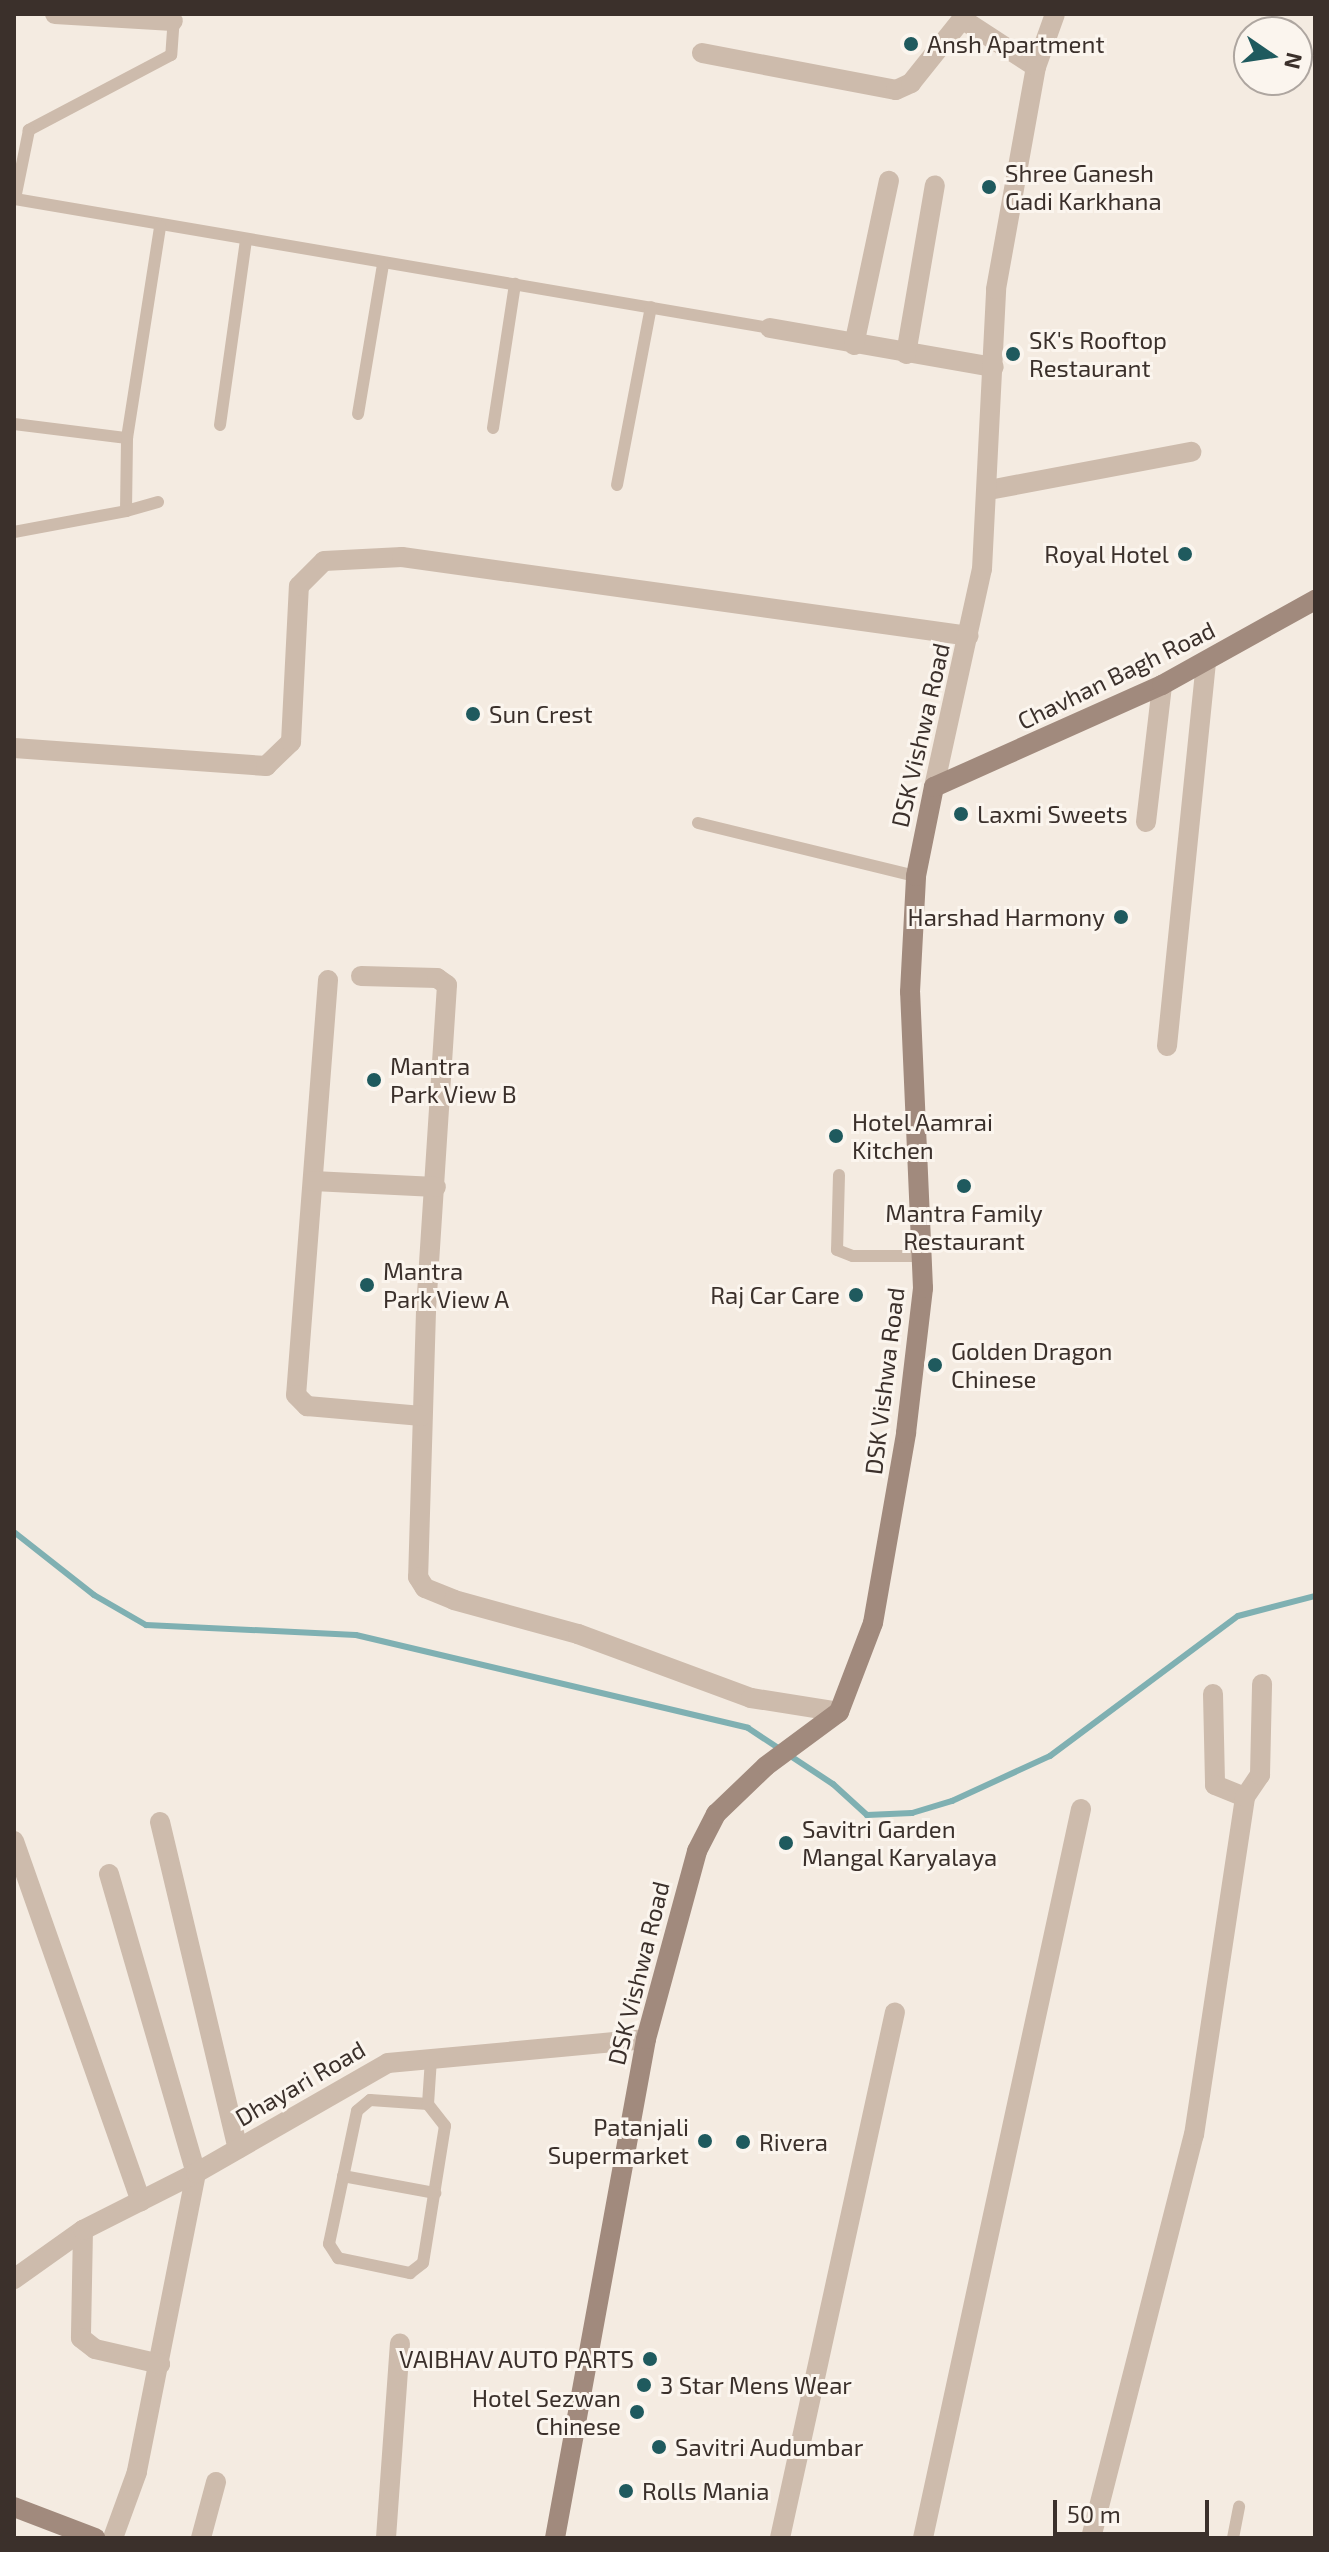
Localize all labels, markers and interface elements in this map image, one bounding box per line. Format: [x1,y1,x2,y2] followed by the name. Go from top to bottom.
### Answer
[1233,16,1313,96] north arrow
[927,30,1105,58] place label: Ansh Apartment
[902,35,920,53] marker: Ansh Apartment
[1280,50,1309,72] text: N
[1005,159,1162,215] place label: Shree Ganesh Gadi Karkhana
[980,178,998,196] marker: Shree Ganesh Gadi Karkhana
[1029,326,1167,382] place label: SK's Rooftop Restaurant
[1004,345,1022,363] marker: SK's Rooftop Restaurant
[1044,540,1169,568] place label: Royal Hotel
[1176,545,1194,563] marker: Royal Hotel
[1013,615,1219,735] street label: Chavhan Bagh Road
[885,640,955,830] street label: DSK Vishwa Road
[489,700,593,728] place label: Sun Crest
[464,705,482,723] marker: Sun Crest
[977,800,1128,828] place label: Laxmi Sweets
[952,805,970,823] marker: Laxmi Sweets
[908,903,1105,931] place label: Harshad Harmony
[1112,908,1130,926] marker: Harshad Harmony
[390,1052,518,1108] place label: Mantra Park View B
[365,1071,383,1089] marker: Mantra Park View B
[852,1108,994,1164] place label: Hotel Aamrai Kitchen
[827,1127,845,1145] marker: Hotel Aamrai Kitchen
[955,1177,973,1195] marker: Mantra Family Restaurant
[885,1199,1043,1255] place label: Mantra Family Restaurant
[383,1257,511,1313] place label: Mantra Park View A
[358,1276,376,1294] marker: Mantra Park View A
[710,1281,840,1309] place label: Raj Car Care
[858,1285,910,1477] street label: DSK Vishwa Road
[847,1286,865,1304] marker: Raj Car Care
[951,1337,1112,1393] place label: Golden Dragon Chinese
[926,1356,944,1374] marker: Golden Dragon Chinese
[802,1815,998,1871] place label: Savitri Garden Mangal Karyalaya
[777,1834,795,1852] marker: Savitri Garden Mangal Karyalaya
[601,1878,675,2068] street label: DSK Vishwa Road
[230,2034,370,2132] street label: Dhayari Road
[548,2113,689,2169] place label: Patanjali Supermarket
[759,2128,828,2156] place label: Rivera
[696,2132,714,2150] marker: Patanjali Supermarket
[734,2133,752,2151] marker: Rivera
[398,2345,634,2373] place label: VAIBHAV AUTO PARTS
[641,2350,659,2368] marker: VAIBHAV AUTO PARTS
[660,2371,853,2399] place label: 3 Star Mens Wear
[635,2376,653,2394] marker: 3 Star Mens Wear
[471,2384,621,2440] place label: Hotel Sezwan Chinese
[628,2403,646,2421] marker: Hotel Sezwan Chinese
[675,2433,864,2461] place label: Savitri Audumbar
[650,2438,668,2456] marker: Savitri Audumbar
[642,2477,769,2505] place label: Rolls Mania
[617,2482,635,2500] marker: Rolls Mania
[1057,2484,1213,2534] scale bar
[1067,2499,1121,2528] text: 50 m

